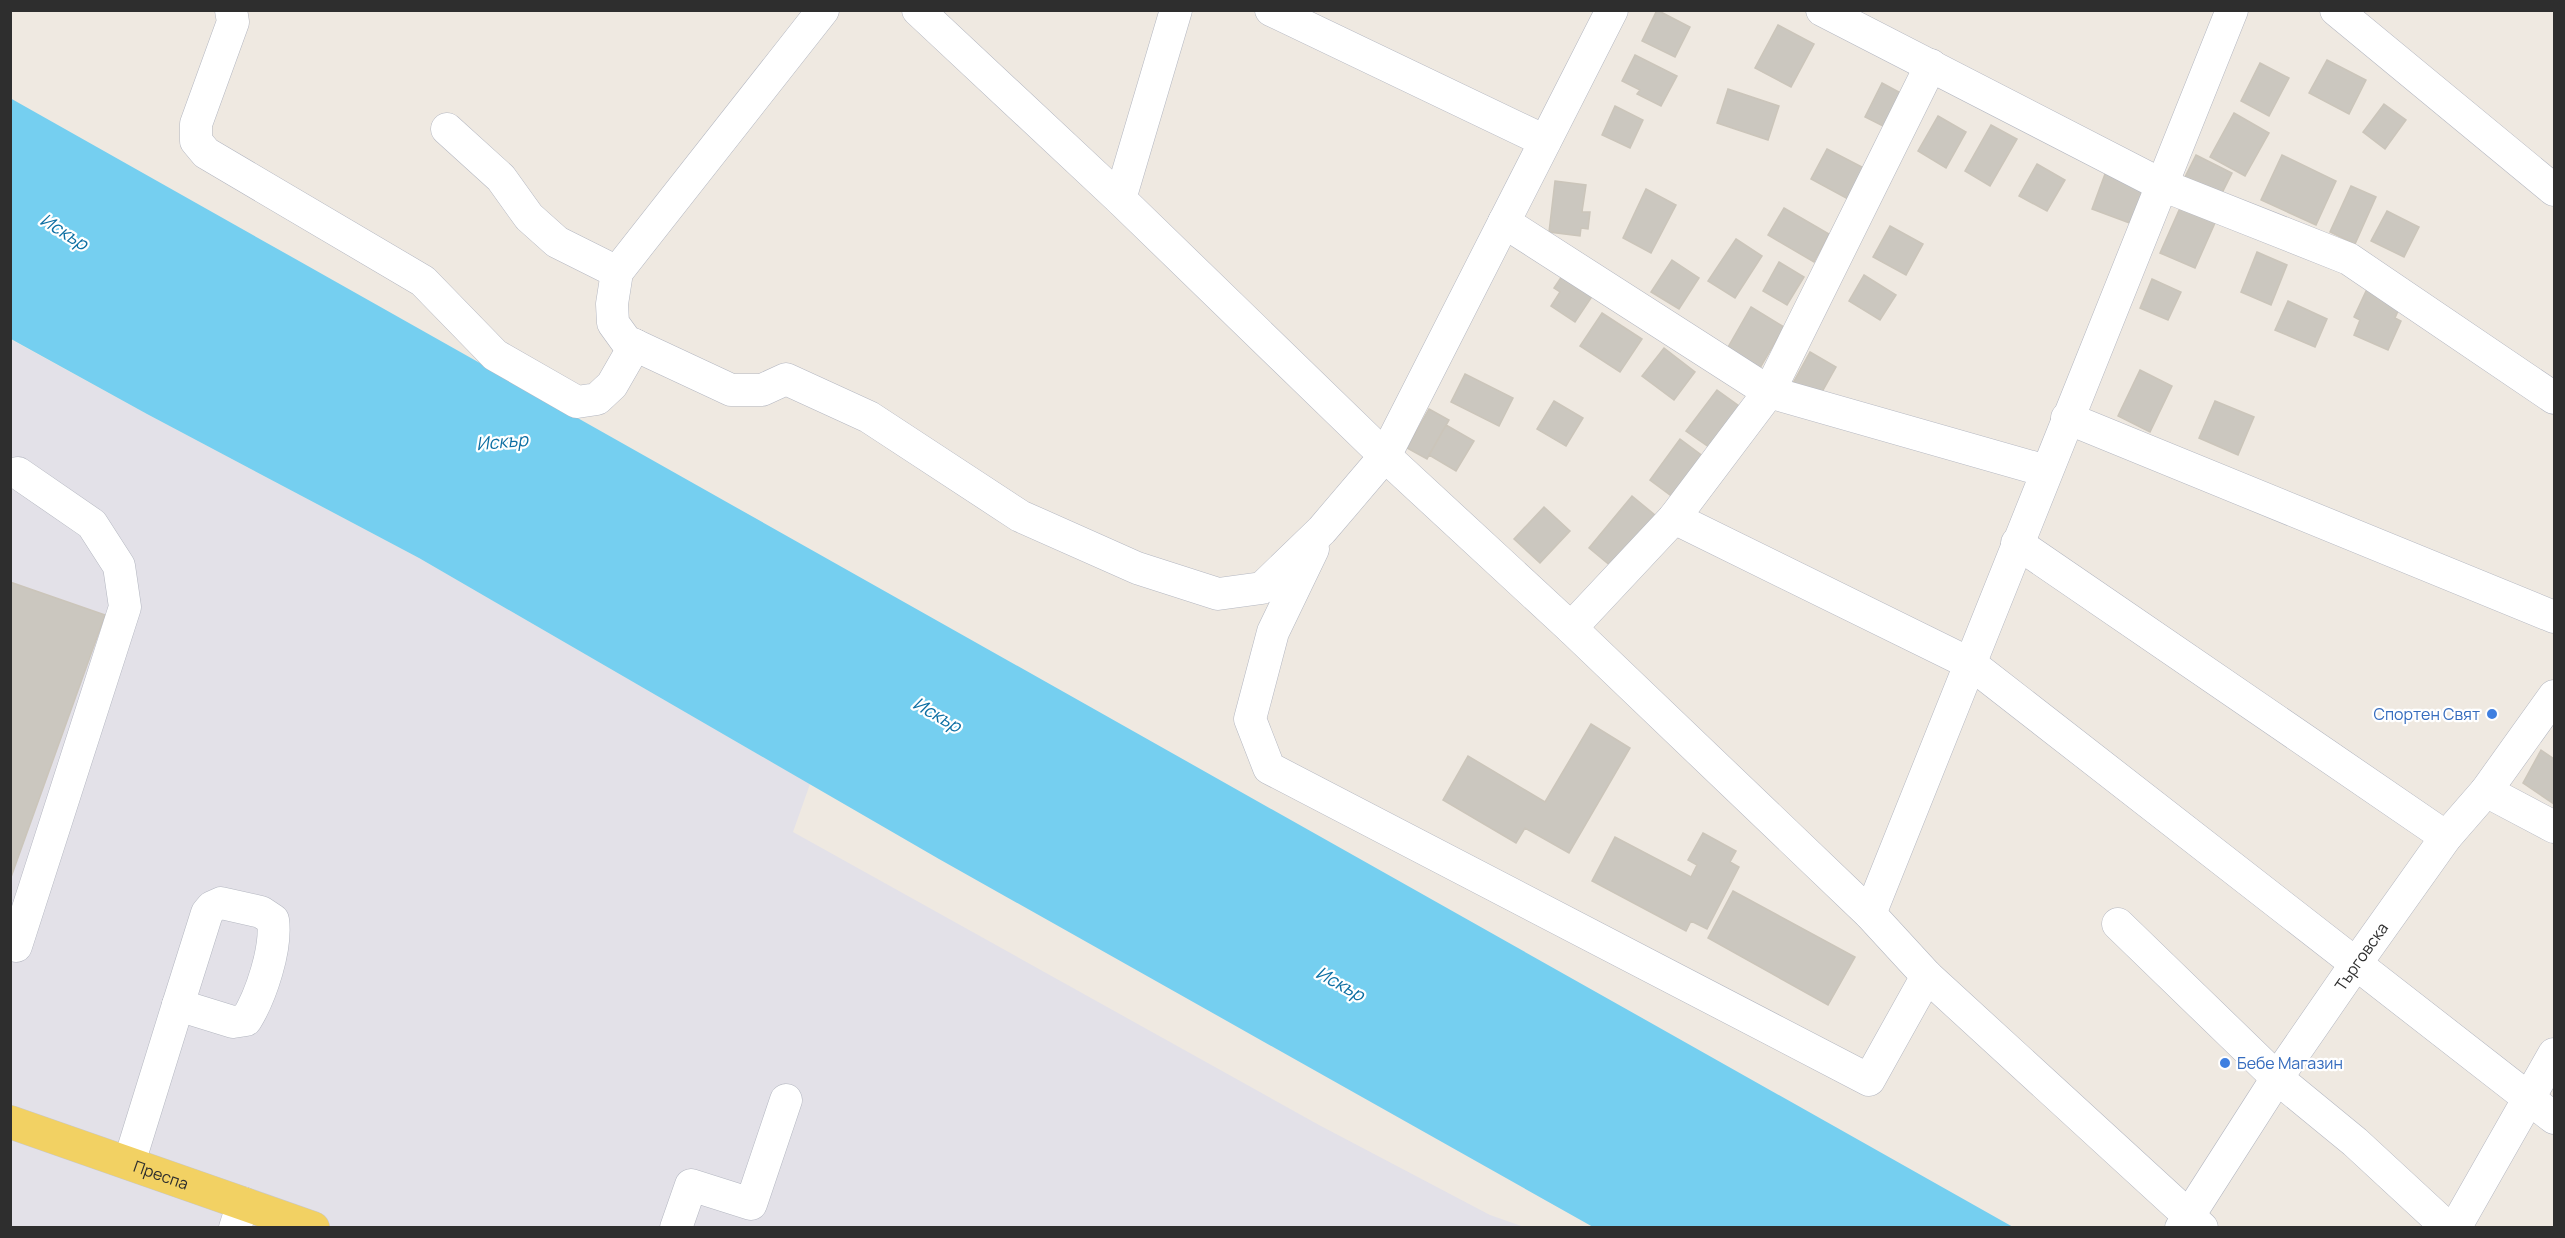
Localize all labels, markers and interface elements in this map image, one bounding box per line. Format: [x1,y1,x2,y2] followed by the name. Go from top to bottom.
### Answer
[36,207,94,256] water label: Искър
[475,427,530,455] water label: Искър
[909,691,967,738] water label: Искър
[2373,703,2480,725] place label: Спортен Свят
[2485,707,2499,721] marker: Спортен Свят
[2330,918,2393,995] street label: Търговска
[1312,960,1370,1007] water label: Искър
[2237,1052,2343,1074] place label: Бебе Магазин
[2218,1056,2232,1070] marker: Бебе Магазин
[131,1155,191,1195] street label: Преспа

